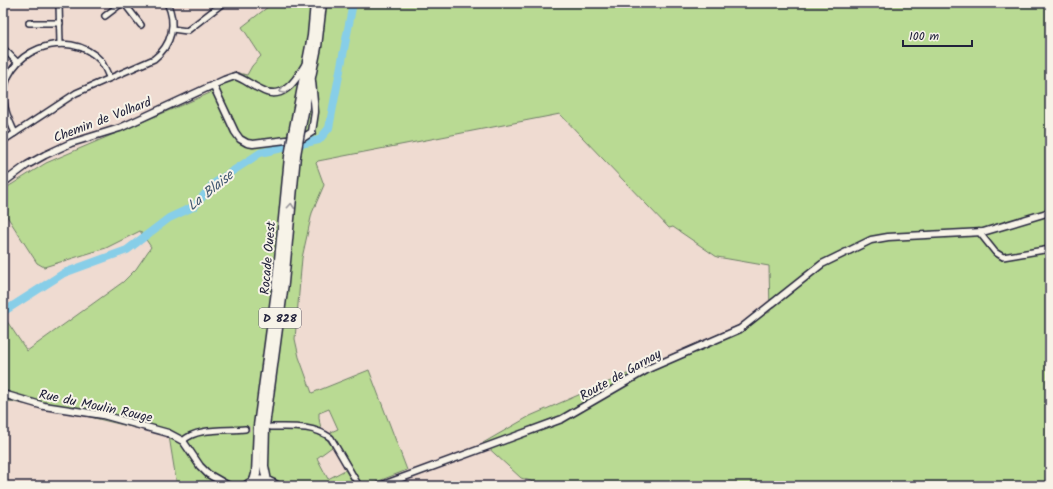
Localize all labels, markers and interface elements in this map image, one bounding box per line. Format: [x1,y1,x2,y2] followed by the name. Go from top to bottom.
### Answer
[903,22,972,48] scale bar
[909,27,940,46] text: 100 m
[279,86,286,94] one-way arrow
[50,92,155,149] street label: Chemin de Volhard
[183,164,240,216] water label: La Blaise
[286,203,295,209] one-way arrow
[255,220,282,296] street label: Rocade Ouest
[259,308,301,328] road number: D 828
[576,344,666,407] street label: Route de Garnay
[37,384,154,429] street label: Rue du Moulin Rouge

